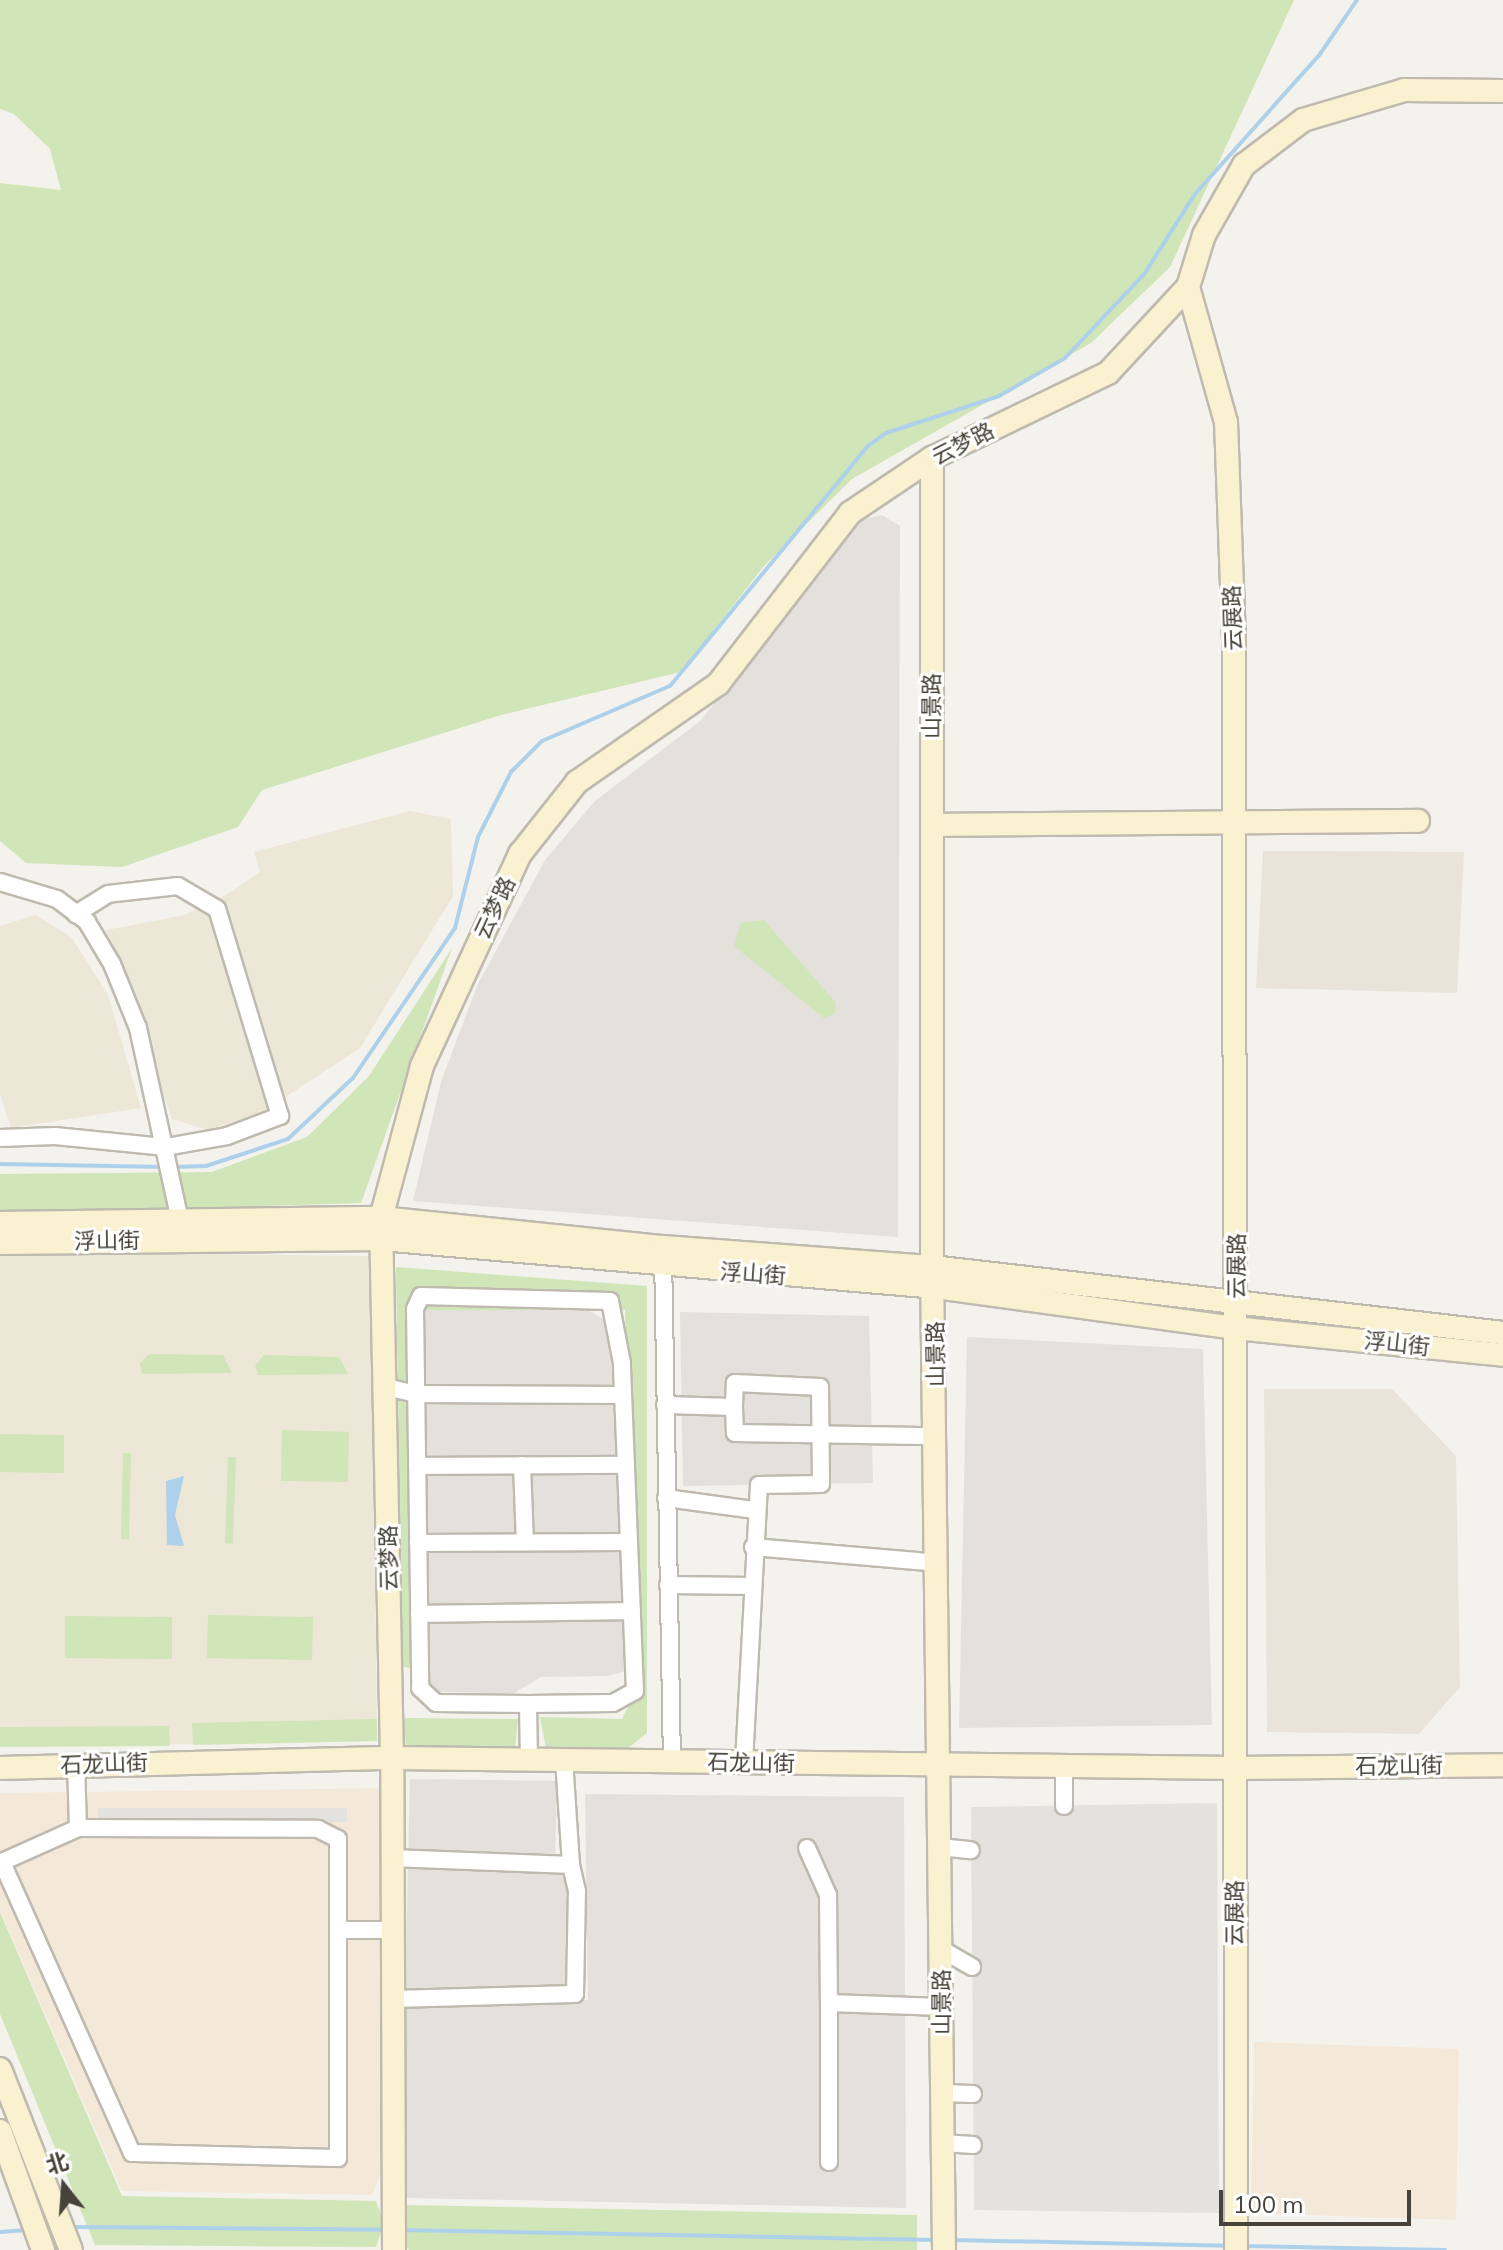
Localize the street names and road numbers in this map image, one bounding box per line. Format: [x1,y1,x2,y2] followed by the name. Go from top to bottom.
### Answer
[928,417,998,471] street label: 云梦路
[1219,585,1247,651] street label: 云展路
[919,673,945,739] street label: 山景路
[469,873,521,943] street label: 云梦路
[74,1227,140,1255] street label: 浮山街
[1224,1233,1250,1299] street label: 云展路
[719,1259,787,1289] street label: 浮山街
[922,1321,950,1387] street label: 山景路
[1363,1327,1431,1361] street label: 浮山街
[375,1525,403,1591] street label: 云梦路
[60,1749,148,1779] street label: 石龙山街
[707,1749,795,1777] street label: 石龙山街
[1355,1752,1443,1780] street label: 石龙山街
[1222,1880,1248,1946] street label: 云展路
[929,1969,955,2035] street label: 山景路

